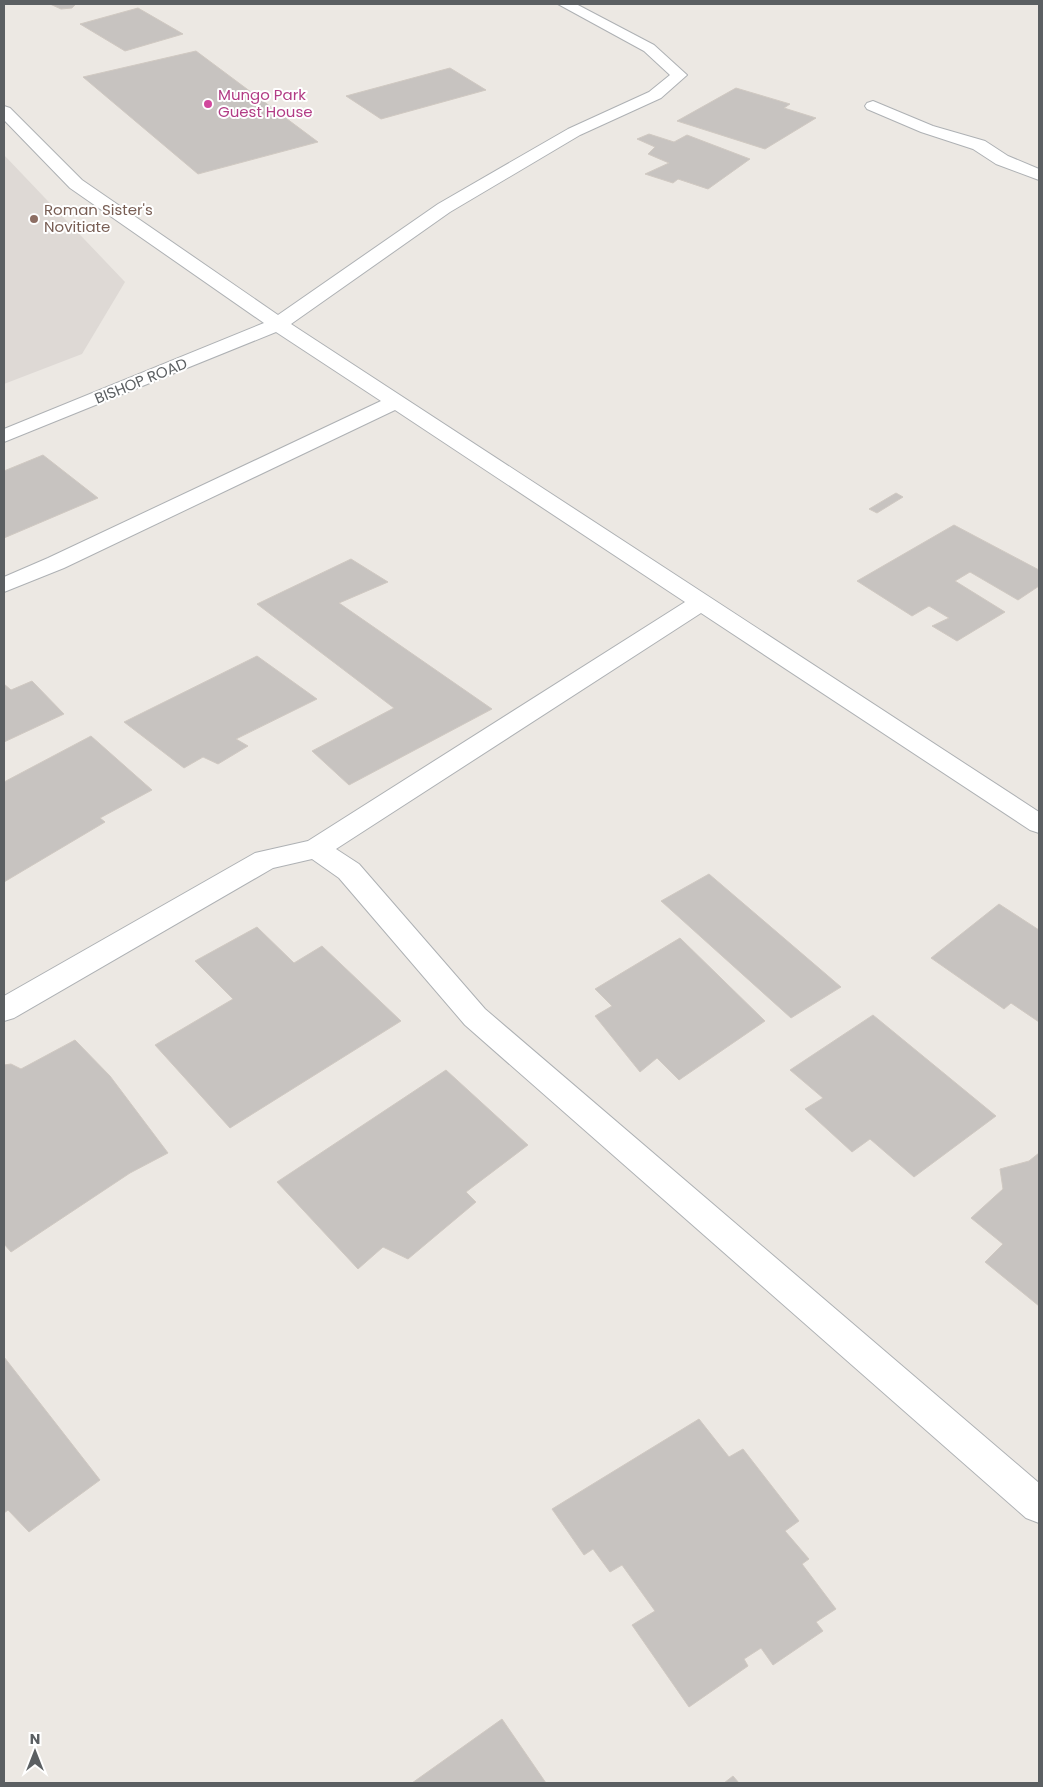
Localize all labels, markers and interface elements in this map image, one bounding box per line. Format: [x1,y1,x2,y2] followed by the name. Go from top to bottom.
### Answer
[218,84,313,122] place label: Mungo Park Guest House
[202,98,214,110] marker: Mungo Park Guest House
[44,199,153,237] place label: Roman Sister's Novitiate
[28,213,40,225] marker: Roman Sister's Novitiate
[91,352,190,409] street label: BISHOP ROAD
[10,1727,60,1777] north arrow
[30,1729,40,1749] text: N

